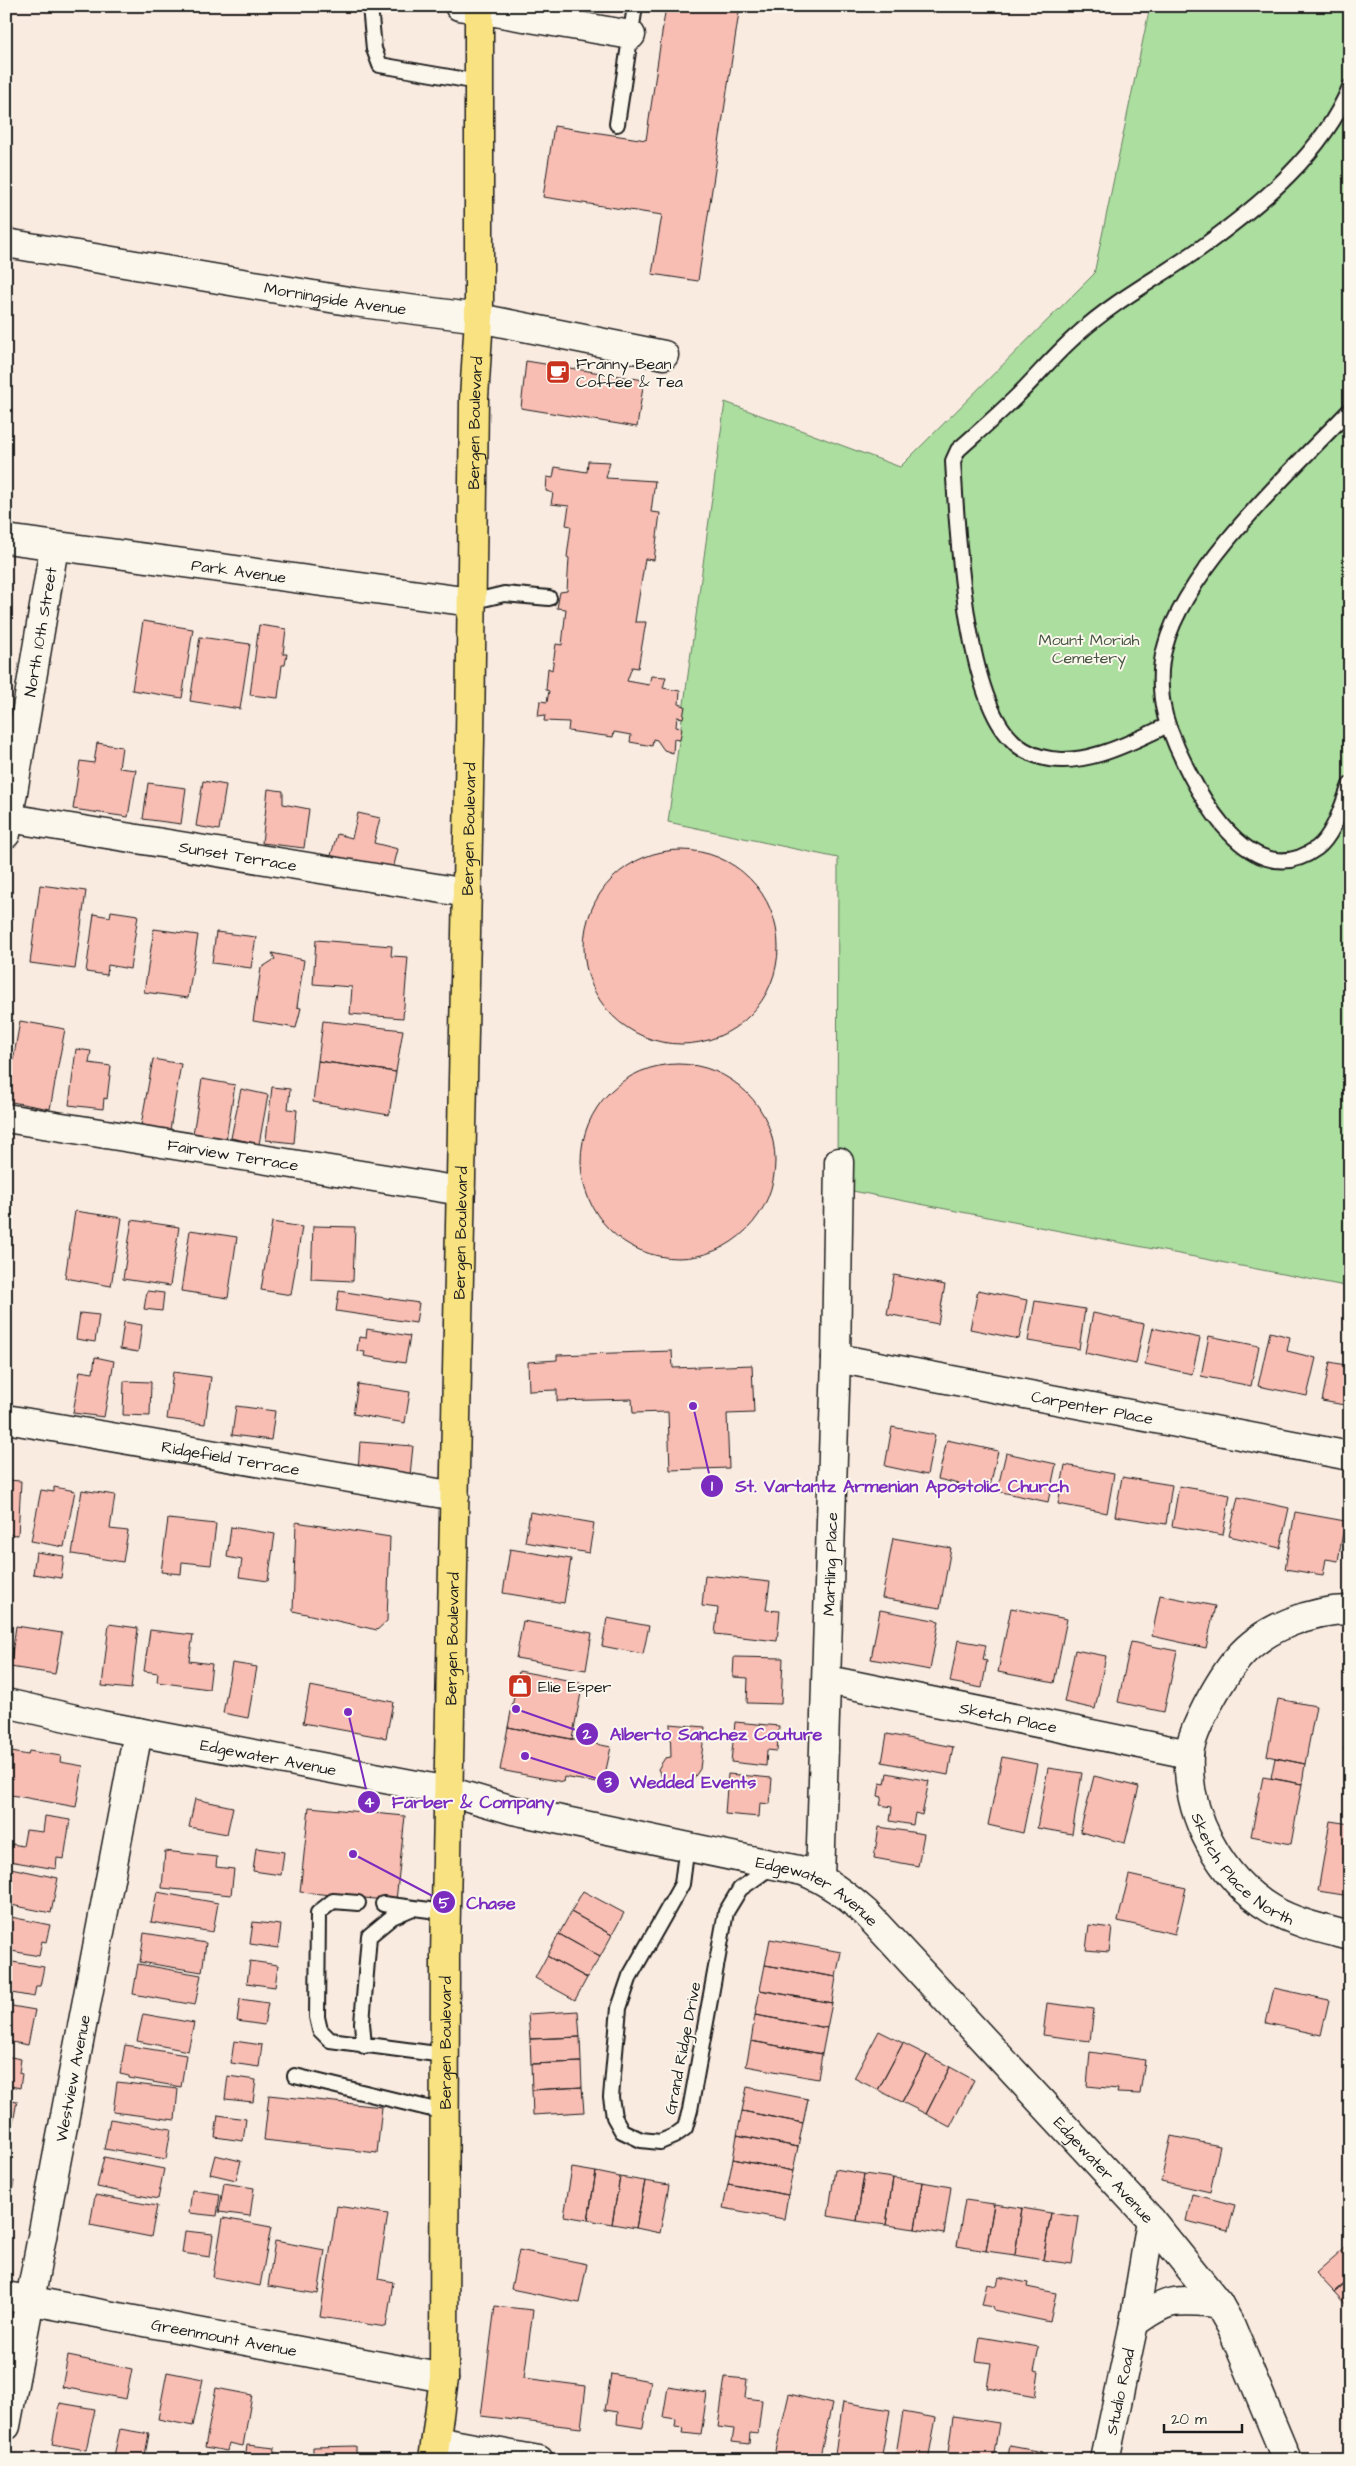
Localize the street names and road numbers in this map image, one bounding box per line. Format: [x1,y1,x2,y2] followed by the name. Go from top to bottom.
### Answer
[263,277,408,321] street label: Morningside Avenue
[463,356,489,490] street label: Bergen Boulevard
[190,554,288,589] street label: Park Avenue
[19,565,63,698] street label: North 10th Street
[457,762,482,896] street label: Bergen Boulevard
[177,836,299,877] street label: Sunset Terrace
[166,1134,300,1177] street label: Fairview Terrace
[448,1166,473,1300] street label: Bergen Boulevard
[1029,1385,1155,1430] street label: Carpenter Place
[160,1436,302,1481] street label: Ridgefield Terrace
[818,1512,843,1616] street label: Martling Place
[440,1572,465,1706] street label: Bergen Boulevard
[957,1697,1059,1739] street label: Sketch Place
[198,1734,338,1782] street label: Edgewater Avenue
[1186,1810,1297,1931] street label: Sketch Place North
[754,1851,883,1932] street label: Edgewater Avenue
[435,1976,458,2109] street label: Bergen Boulevard
[659,1980,708,2117] street label: Grand Ridge Drive
[50,2013,96,2144] street label: Westview Avenue
[1048,2112,1159,2229] street label: Edgewater Avenue
[149,2313,299,2362] street label: Greenmount Avenue
[1101,2347,1140,2437] street label: Studio Road

